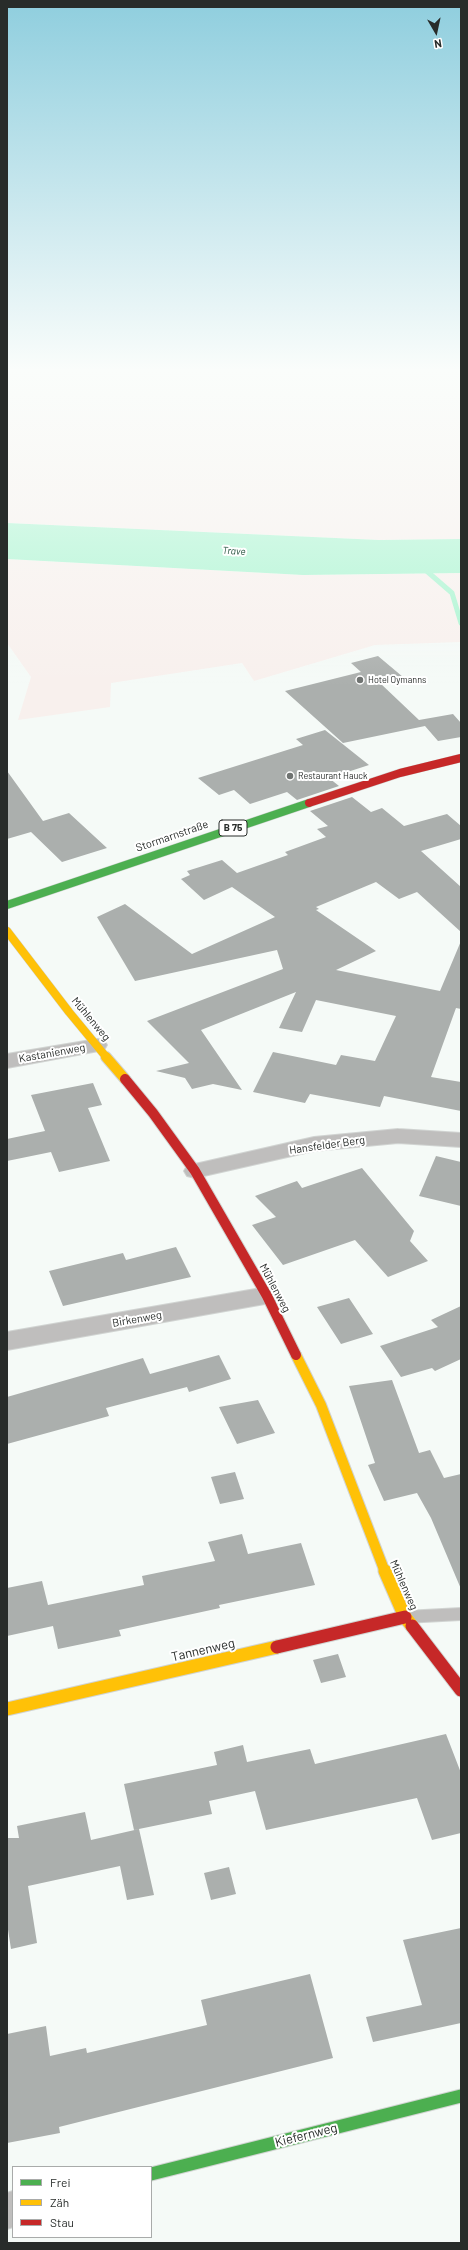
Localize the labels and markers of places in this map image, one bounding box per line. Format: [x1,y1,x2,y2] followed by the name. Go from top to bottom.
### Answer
[355,675,365,685] marker: Hotel Oymanns
[368,675,426,685] place label: Hotel Oymanns
[285,771,295,781] marker: Restaurant Hauck
[298,771,367,781] place label: Restaurant Hauck

